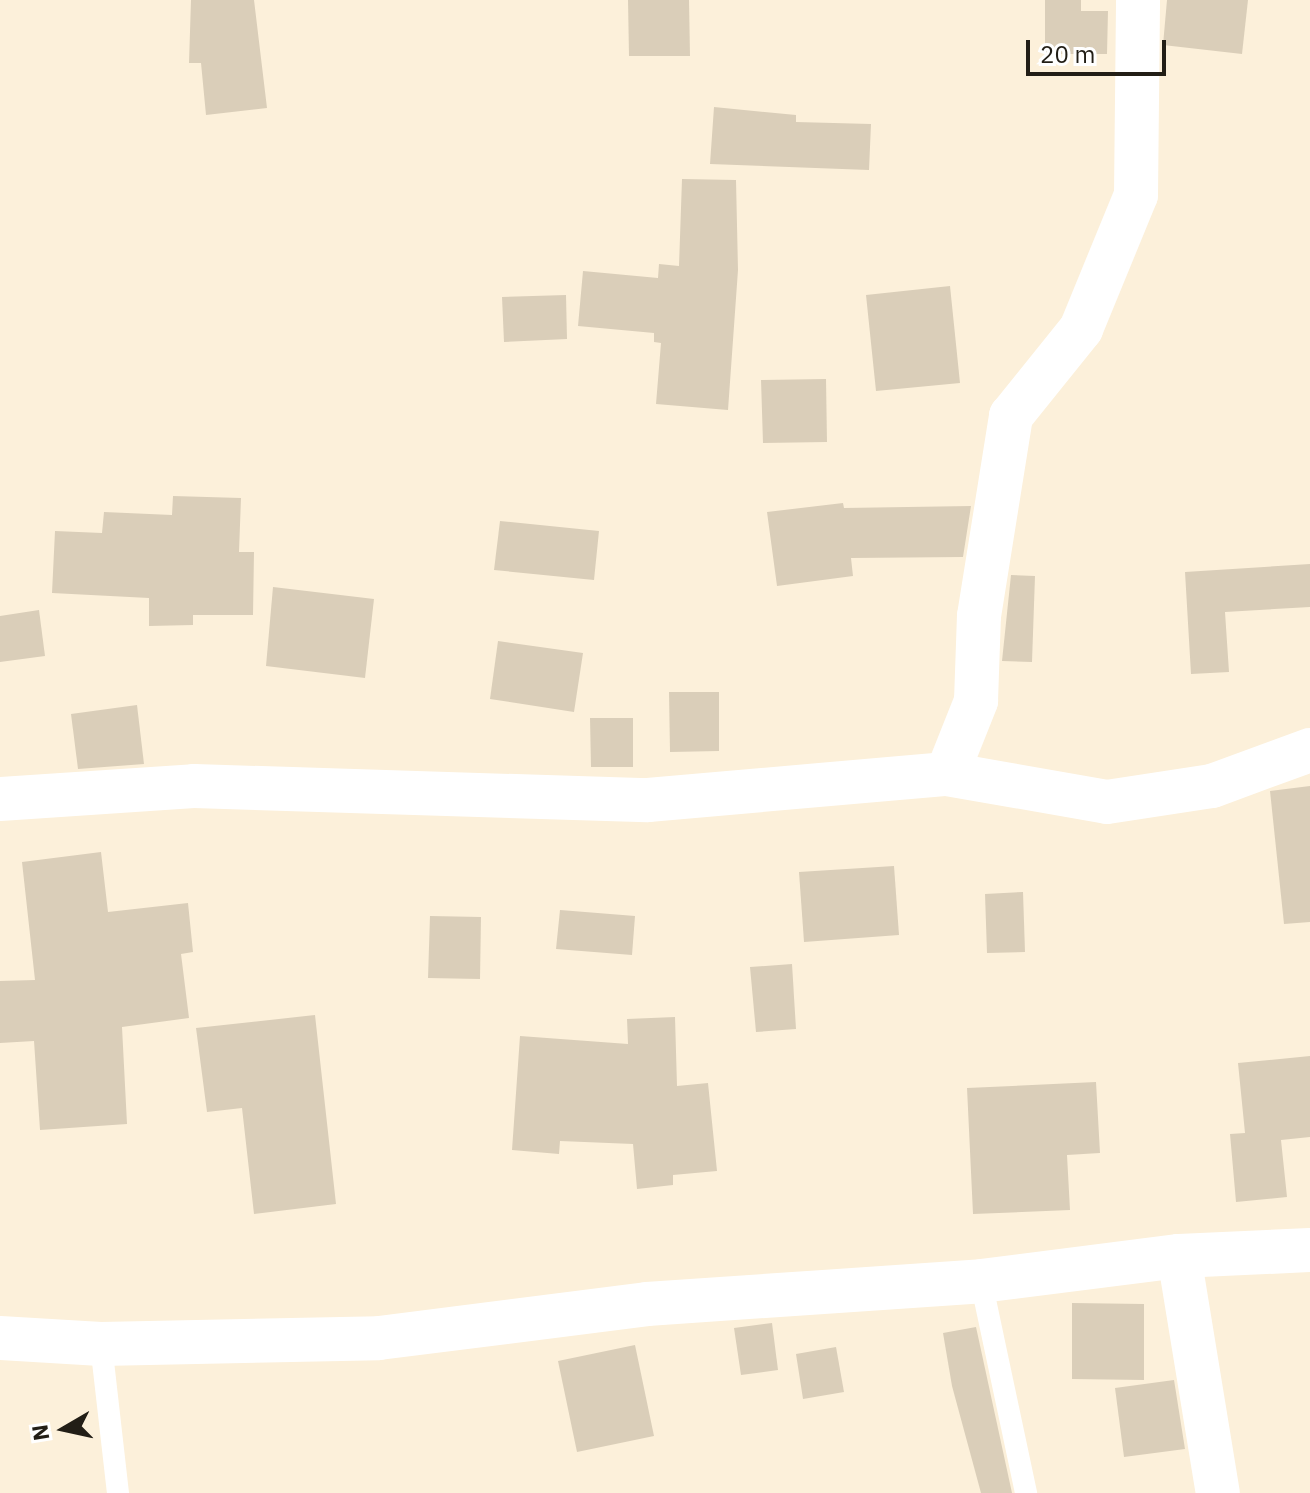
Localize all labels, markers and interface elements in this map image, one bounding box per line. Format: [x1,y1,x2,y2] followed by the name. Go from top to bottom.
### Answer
[1030,24,1170,74] scale bar
[1040,38,1095,70] text: 20 m
[24,1389,104,1469] north arrow
[24,1423,55,1443] text: N

